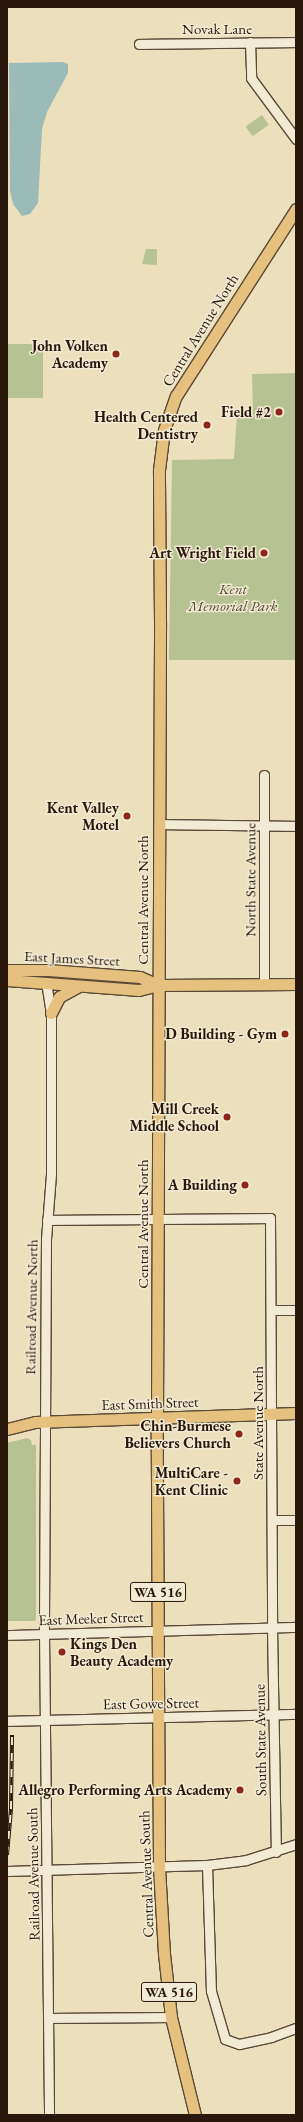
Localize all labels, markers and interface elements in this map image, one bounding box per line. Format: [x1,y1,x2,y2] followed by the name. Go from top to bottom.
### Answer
[182,20,252,38] street label: Novak Lane
[158,270,242,390] street label: Central Avenue North
[32,336,108,371] place label: John Volken Academy
[111,349,121,359] marker: John Volken Academy
[221,403,271,421] place label: Field #2
[94,407,198,442] place label: Health Centered Dentistry
[274,407,284,417] marker: Field #2
[201,419,213,431] marker: Health Centered Dentistry
[149,544,256,562] place label: Art Wright Field
[259,548,269,558] marker: Art Wright Field
[188,579,278,614] park label: Kent Memorial Park
[47,798,119,833] place label: Kent Valley Motel
[122,811,132,821] marker: Kent Valley Motel
[241,823,259,937] street label: North State Avenue
[134,835,152,965] street label: Central Avenue North
[24,946,120,970] street label: East James Street
[165,1025,277,1043] place label: D Building - Gym
[280,1029,290,1039] marker: D Building - Gym
[129,1099,219,1134] place label: Mill Creek Middle School
[222,1112,232,1122] marker: Mill Creek Middle School
[134,1159,152,1289] street label: Central Avenue North
[168,1176,237,1194] place label: A Building
[240,1180,250,1190] marker: A Building
[21,1239,41,1375] street label: Railroad Avenue North
[249,1366,267,1480] street label: State Avenue North
[101,1392,199,1414] street label: East Smith Street
[124,1416,231,1451] place label: Chin-Burmese Believers Church
[234,1429,244,1439] marker: Chin-Burmese Believers Church
[155,1463,228,1498] place label: MultiCare - Kent Clinic
[231,1475,243,1487] marker: MultiCare - Kent Clinic
[130,1580,186,1604] road number: WA 516
[38,1607,144,1629] street label: East Meeker Street
[70,1634,173,1669] place label: Kings Den Beauty Academy
[57,1647,67,1657] marker: Kings Den Beauty Academy
[250,1684,270,1796] street label: South State Avenue
[103,1693,199,1713] street label: East Gowe Street
[18,1781,232,1799] place label: Allegro Performing Arts Academy
[235,1785,245,1795] marker: Allegro Performing Arts Academy
[23,1807,43,1941] street label: Railroad Avenue South
[135,1810,157,1938] street label: Central Avenue South
[141,1980,197,2004] road number: WA 516

